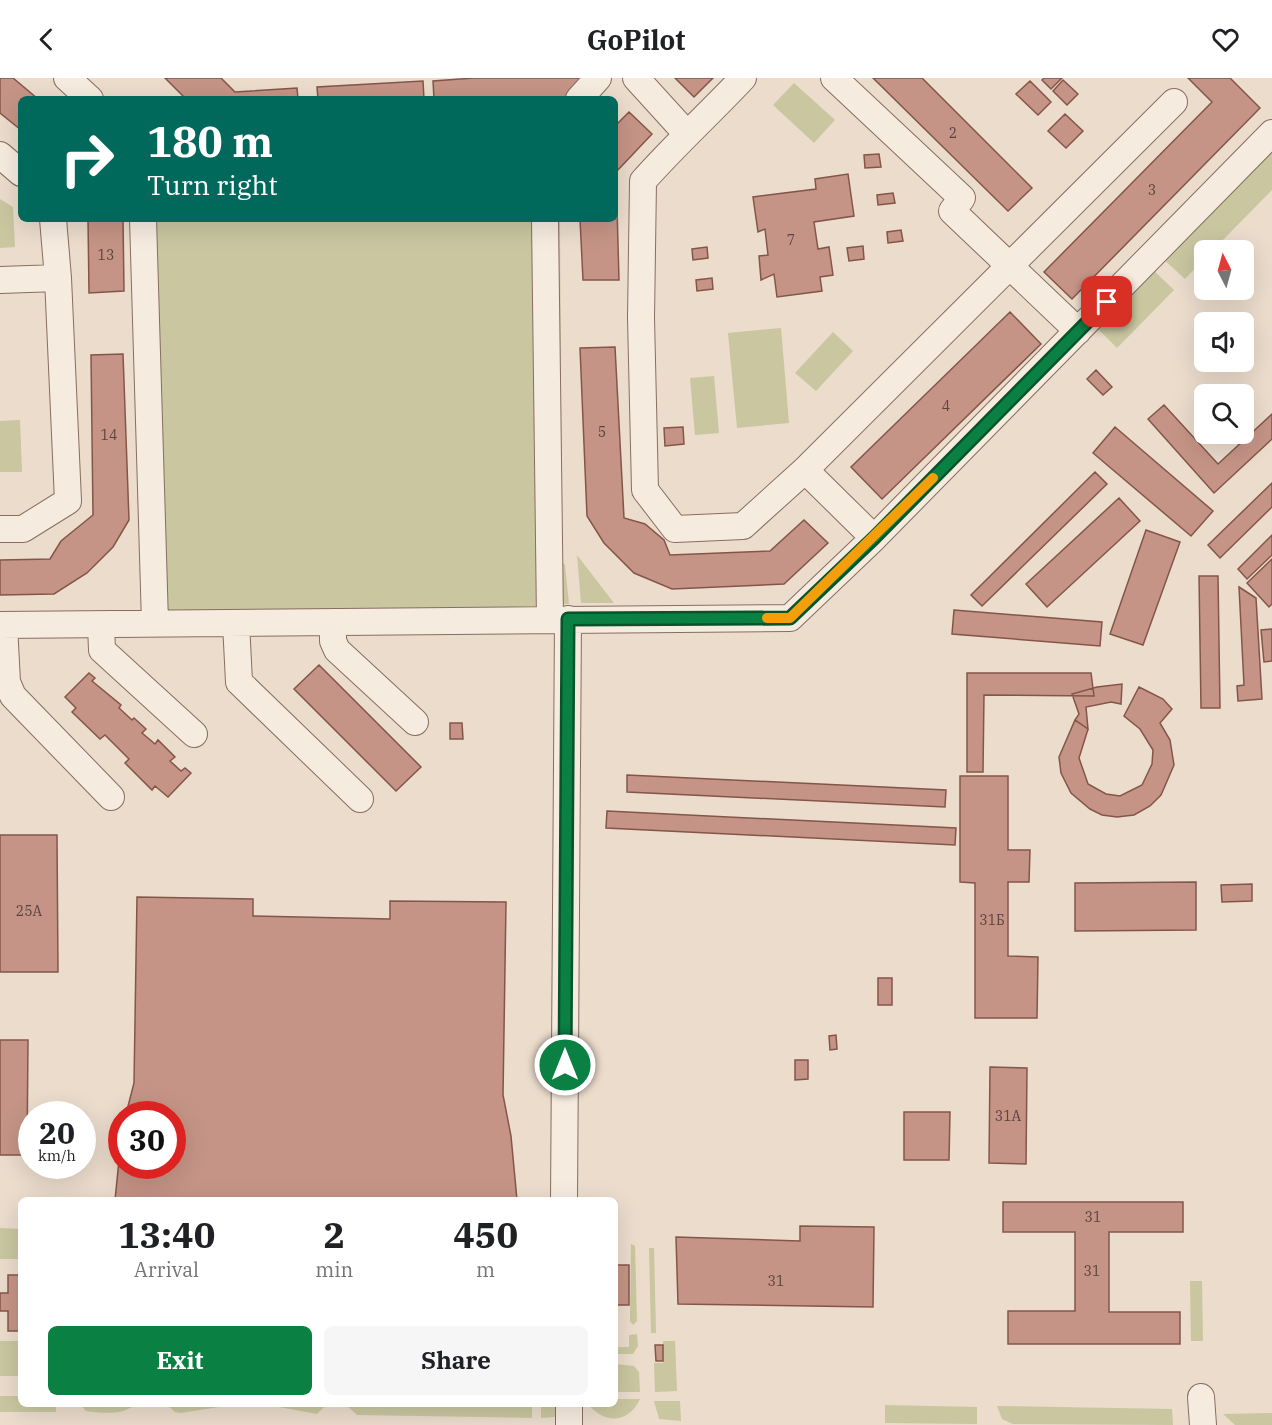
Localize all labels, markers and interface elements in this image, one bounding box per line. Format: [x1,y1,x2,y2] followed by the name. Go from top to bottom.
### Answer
[587,22,685,57] text: GoPilot
[30,23,63,56] icon: back
[1209,23,1242,56] icon: heart
[147,114,273,169] text: 180 m
[48,120,126,198] icon: right
[949,124,957,142] house number: 2
[147,167,278,202] text: Turn right
[1148,181,1156,199] house number: 3
[787,231,795,249] house number: 7
[1194,240,1254,300] north arrow
[1194,240,1254,444] map controls
[98,246,114,264] house number: 13
[1081,276,1132,327] pin
[1090,285,1123,318] icon: arrive
[1194,312,1254,372] button: sound
[1194,384,1254,444] button: search
[942,397,950,415] house number: 4
[598,423,606,441] house number: 5
[101,426,117,444] house number: 14
[16,902,43,920] house number: 25А
[979,911,1005,929] house number: 31Б
[533,1033,597,1097] position arrow
[108,1101,186,1179] speed limit sign: 30
[995,1107,1022,1125] house number: 31А
[39,1113,75,1152] text: 20
[38,1146,76,1165] text: km/h
[1085,1208,1101,1226] house number: 31
[118,1211,215,1258] text: 13:40
[323,1211,345,1258] text: 2
[453,1211,518,1258] text: 450
[134,1256,199,1283] text: Arrival
[315,1256,353,1283] text: min
[476,1256,495,1283] text: m
[1084,1262,1100,1280] house number: 31
[768,1272,784,1290] house number: 31
[48,1326,312,1395] button: Exit
[324,1326,588,1395] button: Share

